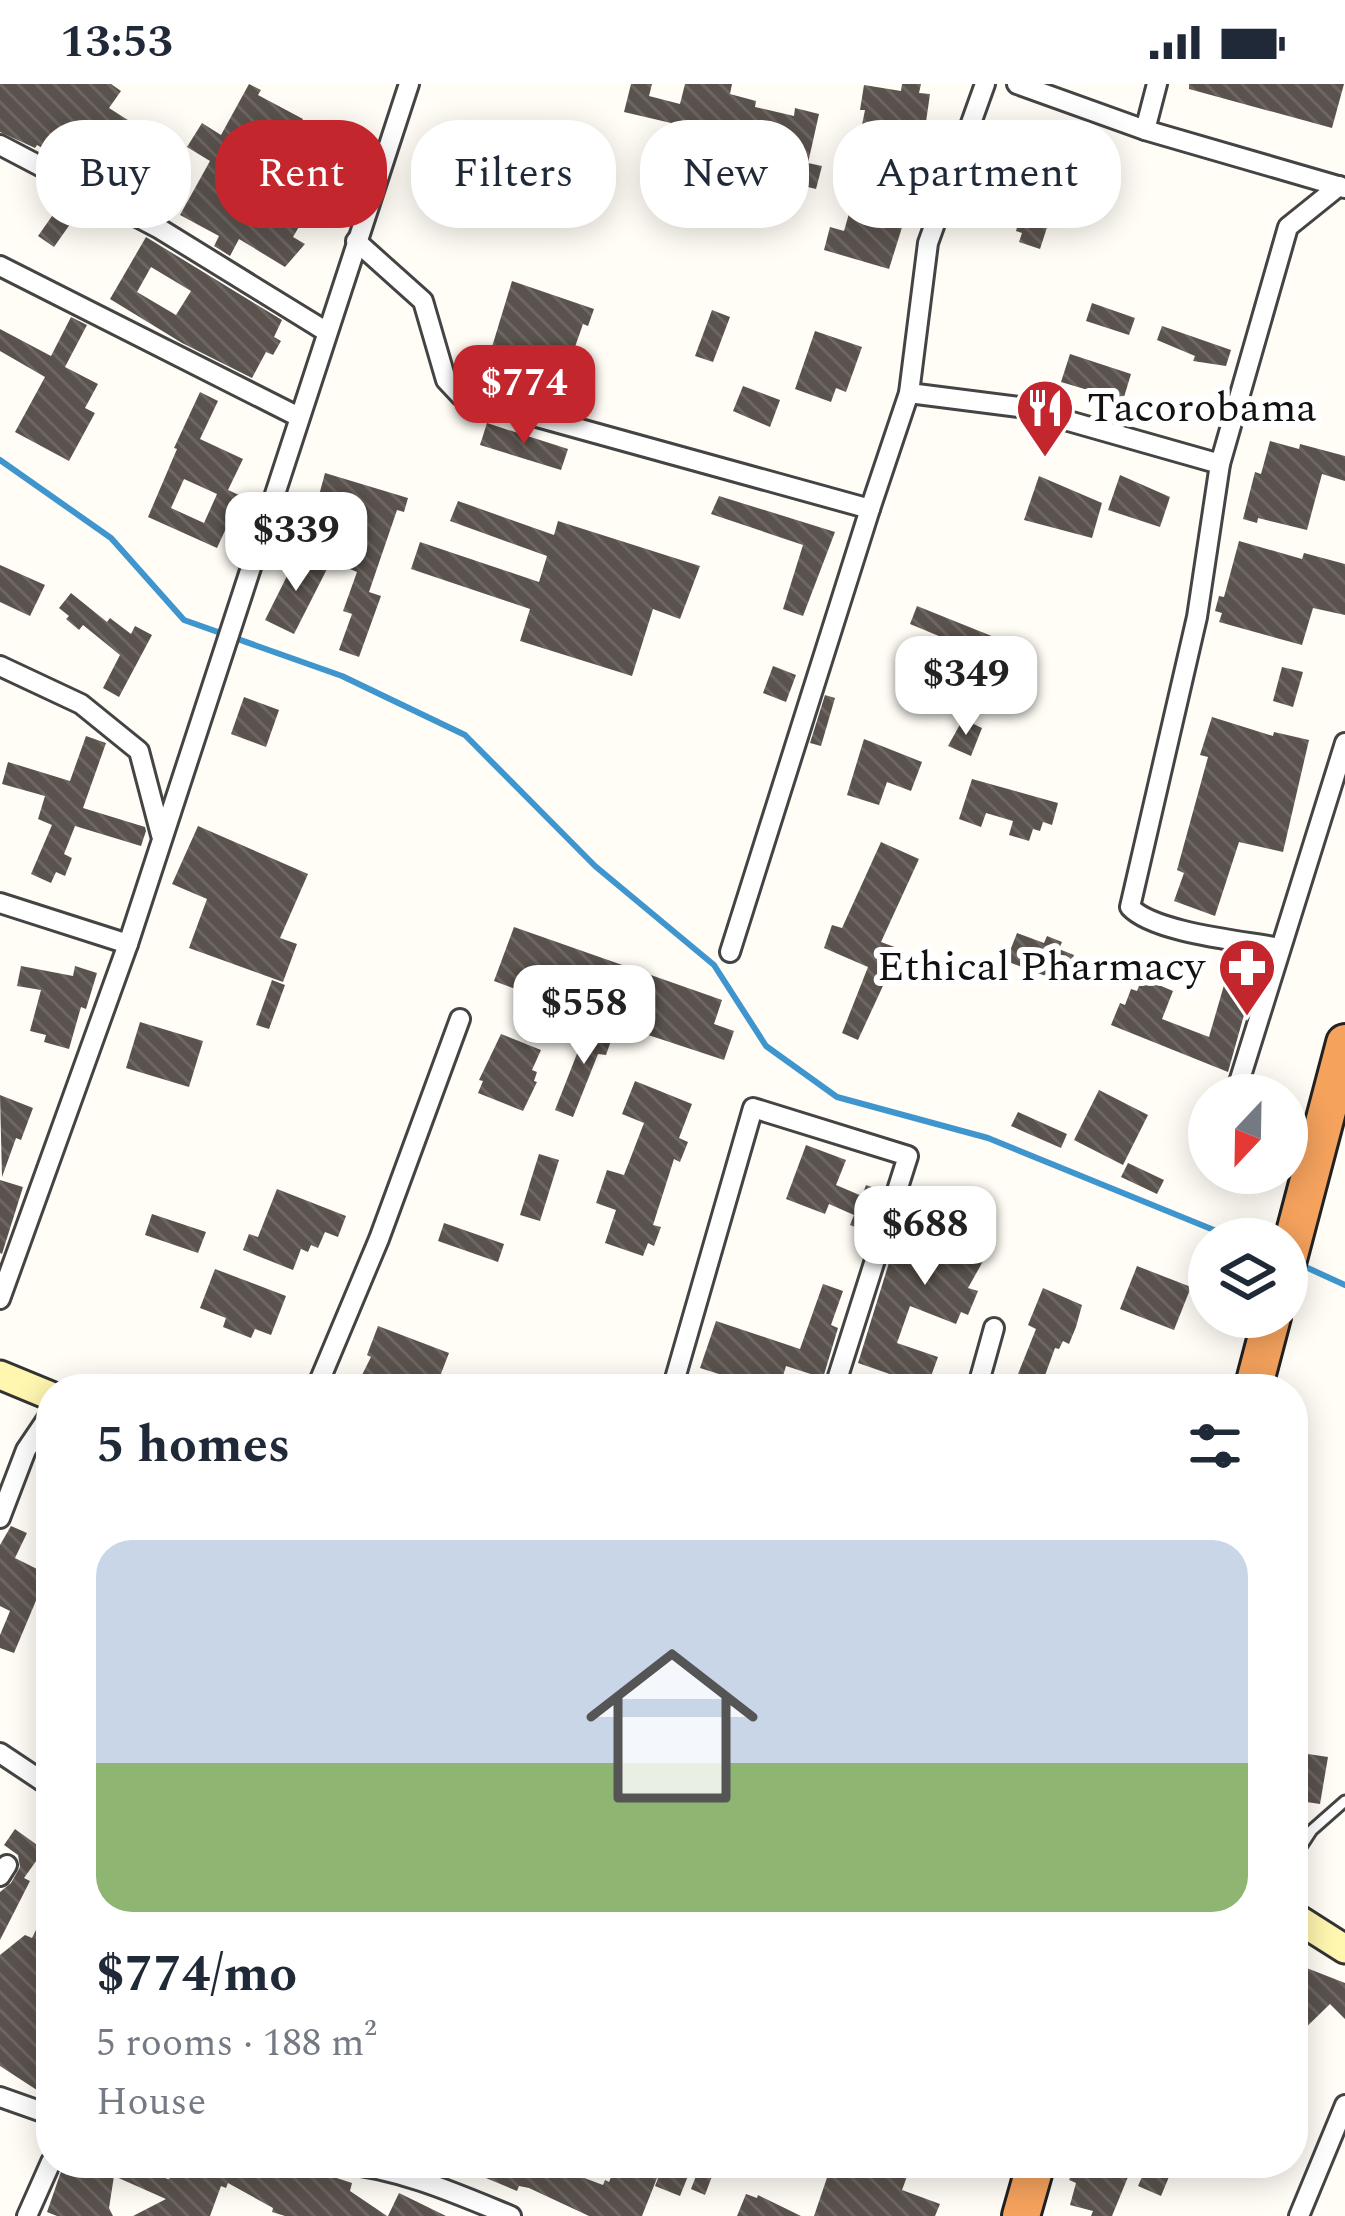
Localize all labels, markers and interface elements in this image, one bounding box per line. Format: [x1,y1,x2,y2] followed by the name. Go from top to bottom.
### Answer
[60,8,173,77] text: 13:53
[36,120,191,228] chip: Buy
[215,120,387,228] chip: Rent
[411,120,616,228] chip: Filters
[640,120,809,228] chip: New
[833,120,1121,228] chip: Apartment
[453,345,595,447] pin: $774
[480,354,568,413] text: $774
[1014,377,1076,459] restaurant icon: Tacorobama
[1087,377,1317,440] place label: Tacorobama
[225,492,367,594] pin: $339
[252,501,340,560] text: $339
[895,636,1037,738] pin: $349
[922,645,1010,704] text: $349
[877,936,1207,999] place label: Ethical Pharmacy
[1216,936,1278,1018] pharmacy icon: Ethical Pharmacy
[513,965,655,1067] pin: $558
[540,974,628,1033] text: $558
[1188,1074,1308,1194] north arrow
[1188,1074,1308,1338] map controls
[854,1186,996,1288] pin: $688
[881,1195,969,1254] text: $688
[1188,1218,1308,1338] button: layers
[96,1407,290,1485] text: 5 homes
[1182,1413,1248,1479] icon: filters
[564,1618,780,1834] icon: home
[96,1936,297,2014] text: $774/mo
[96,2014,377,2073] text: 5 rooms · 188 m²
[96,2073,206,2132] text: House

